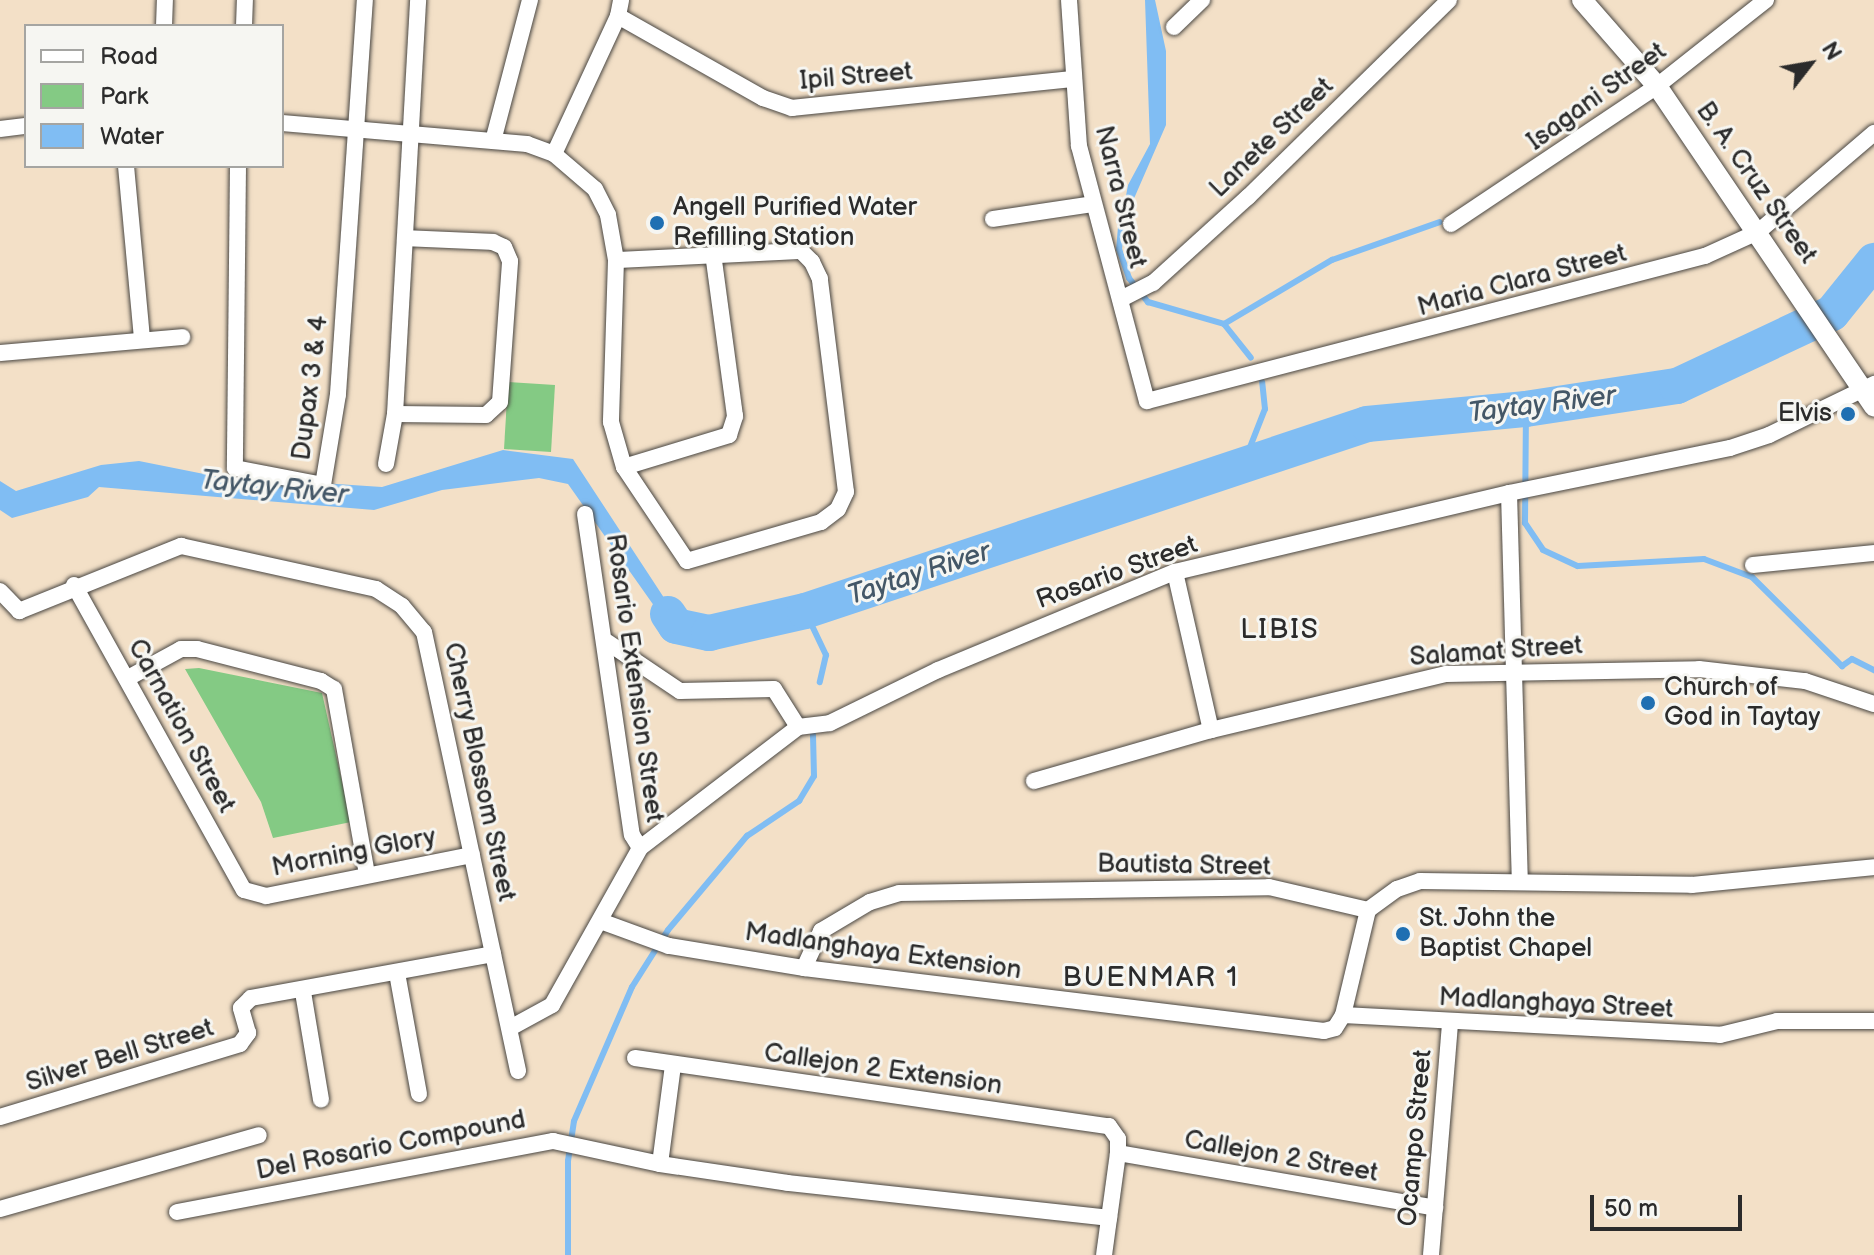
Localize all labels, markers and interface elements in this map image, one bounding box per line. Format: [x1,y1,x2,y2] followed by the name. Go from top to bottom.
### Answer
[24,24,284,168] legend
[1770,24,1850,104] north arrow
[1521,36,1673,158] street label: Isagani Street
[1815,37,1847,65] text: N
[100,42,158,71] text: Road
[798,57,914,97] street label: Ipil Street
[1204,71,1340,205] street label: Lanete Street
[100,82,148,111] text: Park
[1689,96,1823,270] street label: B. A. Cruz Street
[100,122,164,151] text: Water
[1087,123,1153,271] street label: Narra Street
[673,192,918,254] place label: Angell Purified Water Refilling Station
[648,214,666,232] marker: Angell Purified Water Refilling Station
[1414,238,1630,324] street label: Maria Clara Street
[287,314,335,462] street label: Dupax 3 & 4
[1466,379,1618,431] water label: Taytay River
[1778,398,1832,430] place label: Elvis
[1839,405,1857,423] marker: Elvis
[198,463,350,513] water label: Taytay River
[1032,529,1202,617] street label: Rosario Street
[598,532,670,824] street label: Rosario Extension Street
[843,535,995,613] water label: Taytay River
[1240,613,1320,647] district label: LIBIS
[1408,630,1584,674] street label: Salamat Street
[120,634,242,818] street label: Carnation Street
[436,639,522,905] street label: Cherry Blossom Street
[1664,672,1821,734] place label: Church of God in Taytay
[1639,694,1657,712] marker: Church of God in Taytay
[269,822,439,884] street label: Morning Glory
[1097,849,1271,883] street label: Bautista Street
[1419,903,1592,964] place label: St. John the Baptist Chapel
[743,917,1023,987] street label: Madlanghaya Extension
[1394,925,1412,943] marker: St. John the Baptist Chapel
[1063,961,1239,995] district label: BUENMAR 1
[1438,982,1674,1026] street label: Madlanghaya Street
[22,1013,218,1099] street label: Silver Bell Street
[762,1038,1004,1102] street label: Callejon 2 Extension
[1393,1048,1439,1228] street label: Ocampo Street
[254,1105,528,1187] street label: Del Rosario Compound
[1182,1125,1380,1189] street label: Callejon 2 Street
[1594,1179,1746,1229] scale bar
[1604,1194,1658,1223] text: 50 m

